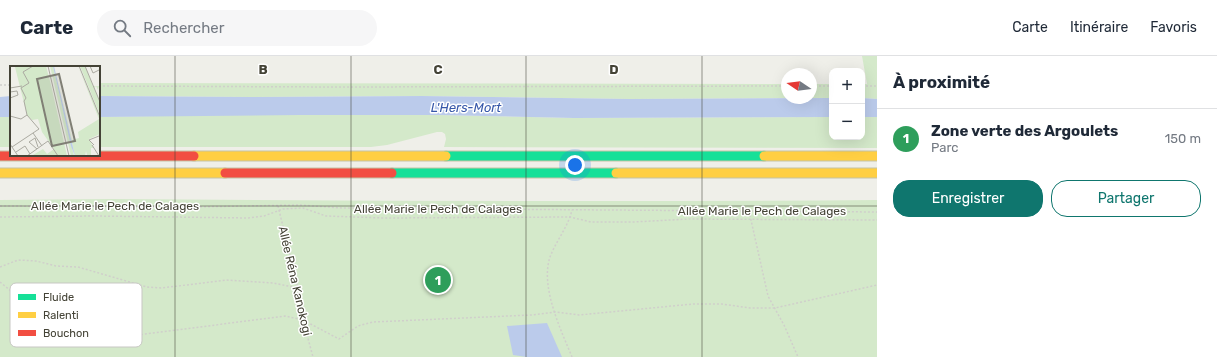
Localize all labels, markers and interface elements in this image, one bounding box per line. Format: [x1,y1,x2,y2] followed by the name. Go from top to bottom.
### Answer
[97,10,377,46] search box
[20,16,73,39] text: Carte
[111,17,133,39] icon: search
[143,19,224,37] text: Rechercher
[1012,19,1048,36] text: Carte
[1070,19,1128,36] text: Itinéraire
[1150,19,1197,36] text: Favoris
[258,62,268,77] text: B
[433,62,443,77] text: C
[609,62,619,77] text: D
[10,66,100,156] inset map
[781,68,817,104] north arrow
[829,68,865,140] map controls
[829,68,865,104] button: +
[893,72,990,92] text: À proximité
[431,100,502,115] water label: L'Hers-Mort
[829,104,865,140] button: −
[931,122,1118,140] text: Zone verte des Argoulets
[903,131,909,146] text: 1
[1165,131,1201,146] text: 150 m
[931,140,958,155] text: Parc
[565,155,585,175] your location
[893,180,1043,217] button: Enregistrer
[1051,180,1201,217] button: Partager
[31,199,199,213] street label: Allée Marie le Pech de Calages
[354,202,522,216] street label: Allée Marie le Pech de Calages
[678,204,846,218] street label: Allée Marie le Pech de Calages
[276,225,314,337] street label: Allée Réna Kanokogi
[425,265,451,295] pin: 1
[10,283,142,347] legend
[43,291,74,304] text: Fluide
[43,309,79,322] text: Ralenti
[43,327,89,340] text: Bouchon

